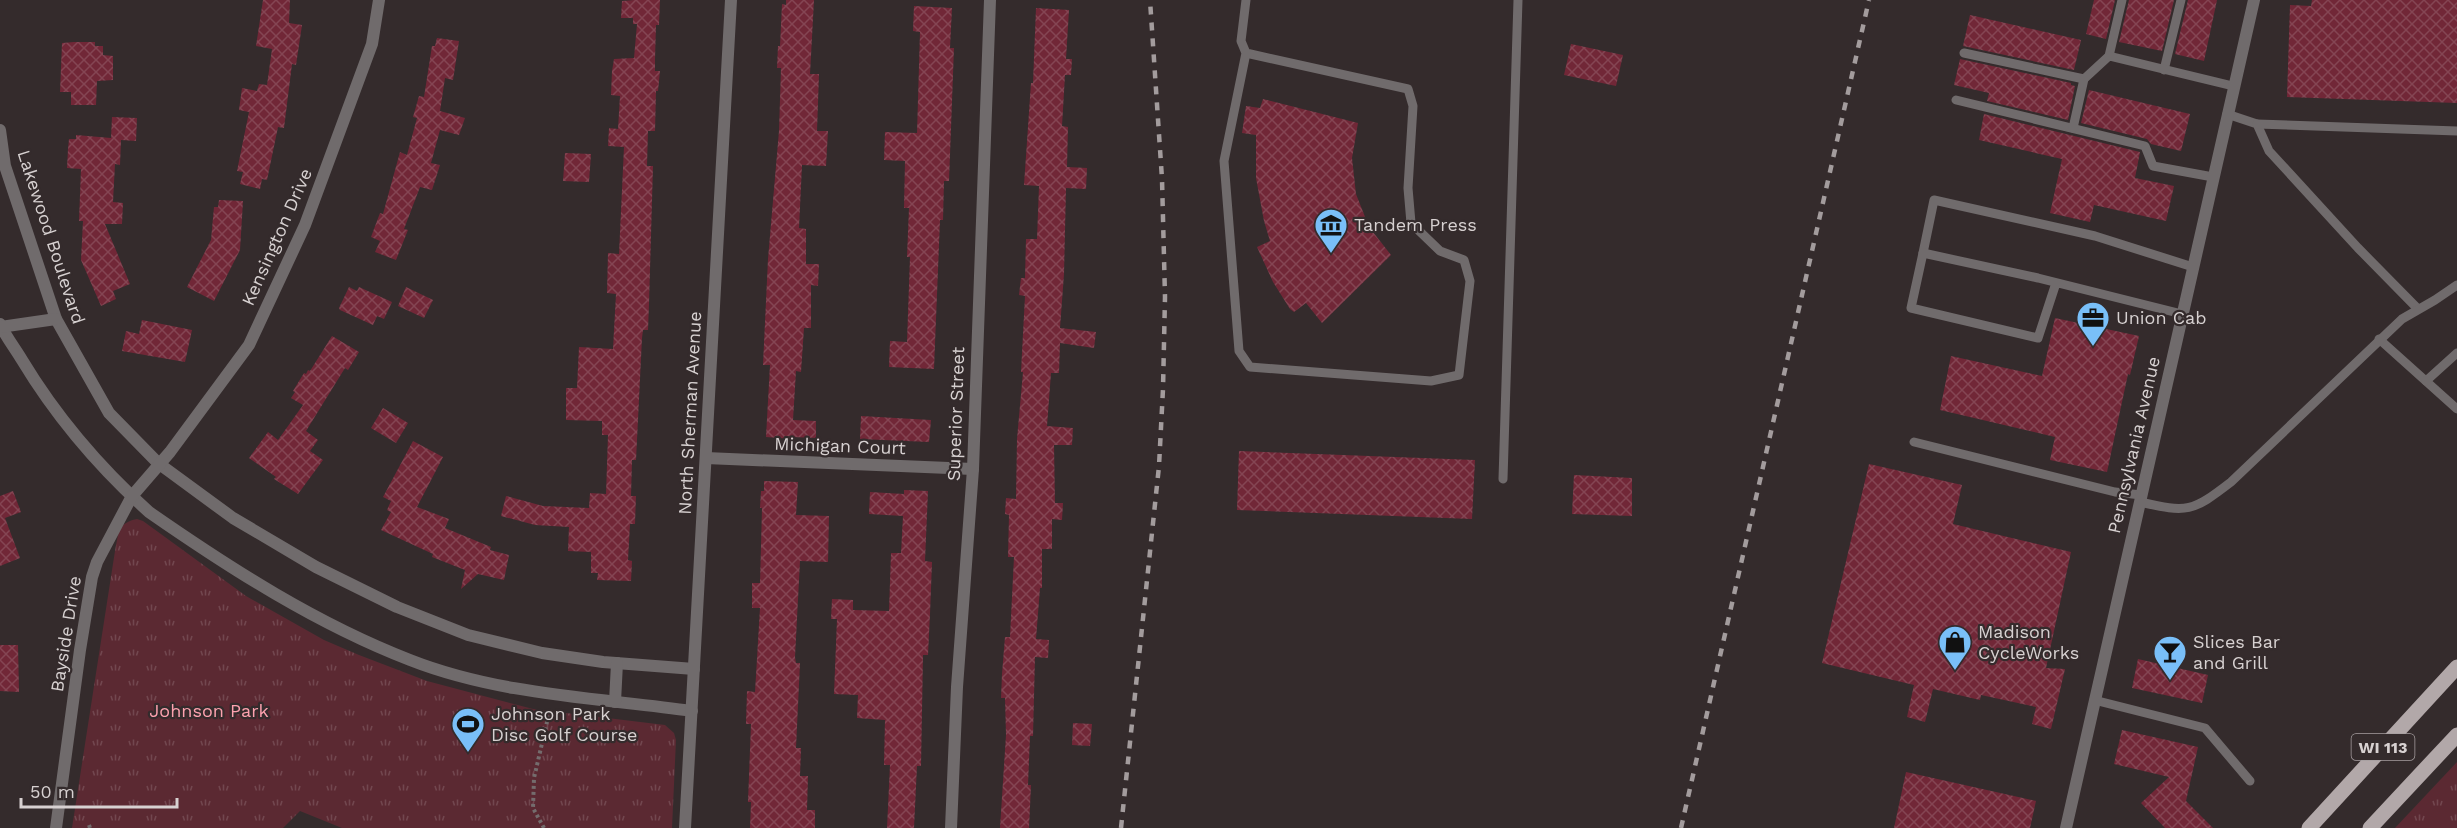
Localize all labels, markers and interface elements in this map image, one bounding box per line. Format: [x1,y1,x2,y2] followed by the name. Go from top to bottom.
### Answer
[13,147,90,327] street label: Lakewood Boulevard
[237,165,316,309] street label: Kensington Drive
[1313,207,1349,254] museum icon: Tandem Press
[1354,214,1477,235] place label: Tandem Press
[2075,300,2111,347] office icon: Union Cab
[2116,307,2207,328] place label: Union Cab
[674,311,705,515] street label: North Sherman Avenue
[943,346,968,482] street label: Superior Street
[2103,354,2164,535] street label: Pennsylvania Avenue
[774,433,907,458] street label: Michigan Court
[46,574,85,694] street label: Bayside Drive
[1978,621,2079,663] place label: Madison CycleWorks
[1937,624,1973,671] shop icon: Madison CycleWorks
[2193,631,2280,673] place label: Slices Bar and Grill
[2152,634,2188,681] bar icon: Slices Bar and Grill
[149,700,269,721] park label: Johnson Park
[491,703,637,745] place label: Johnson Park Disc Golf Course
[450,706,486,753] sports icon: Johnson Park Disc Golf Course
[2352,734,2414,760] road number: WI 113
[21,771,177,809] scale bar
[30,781,75,802] text: 50 m

